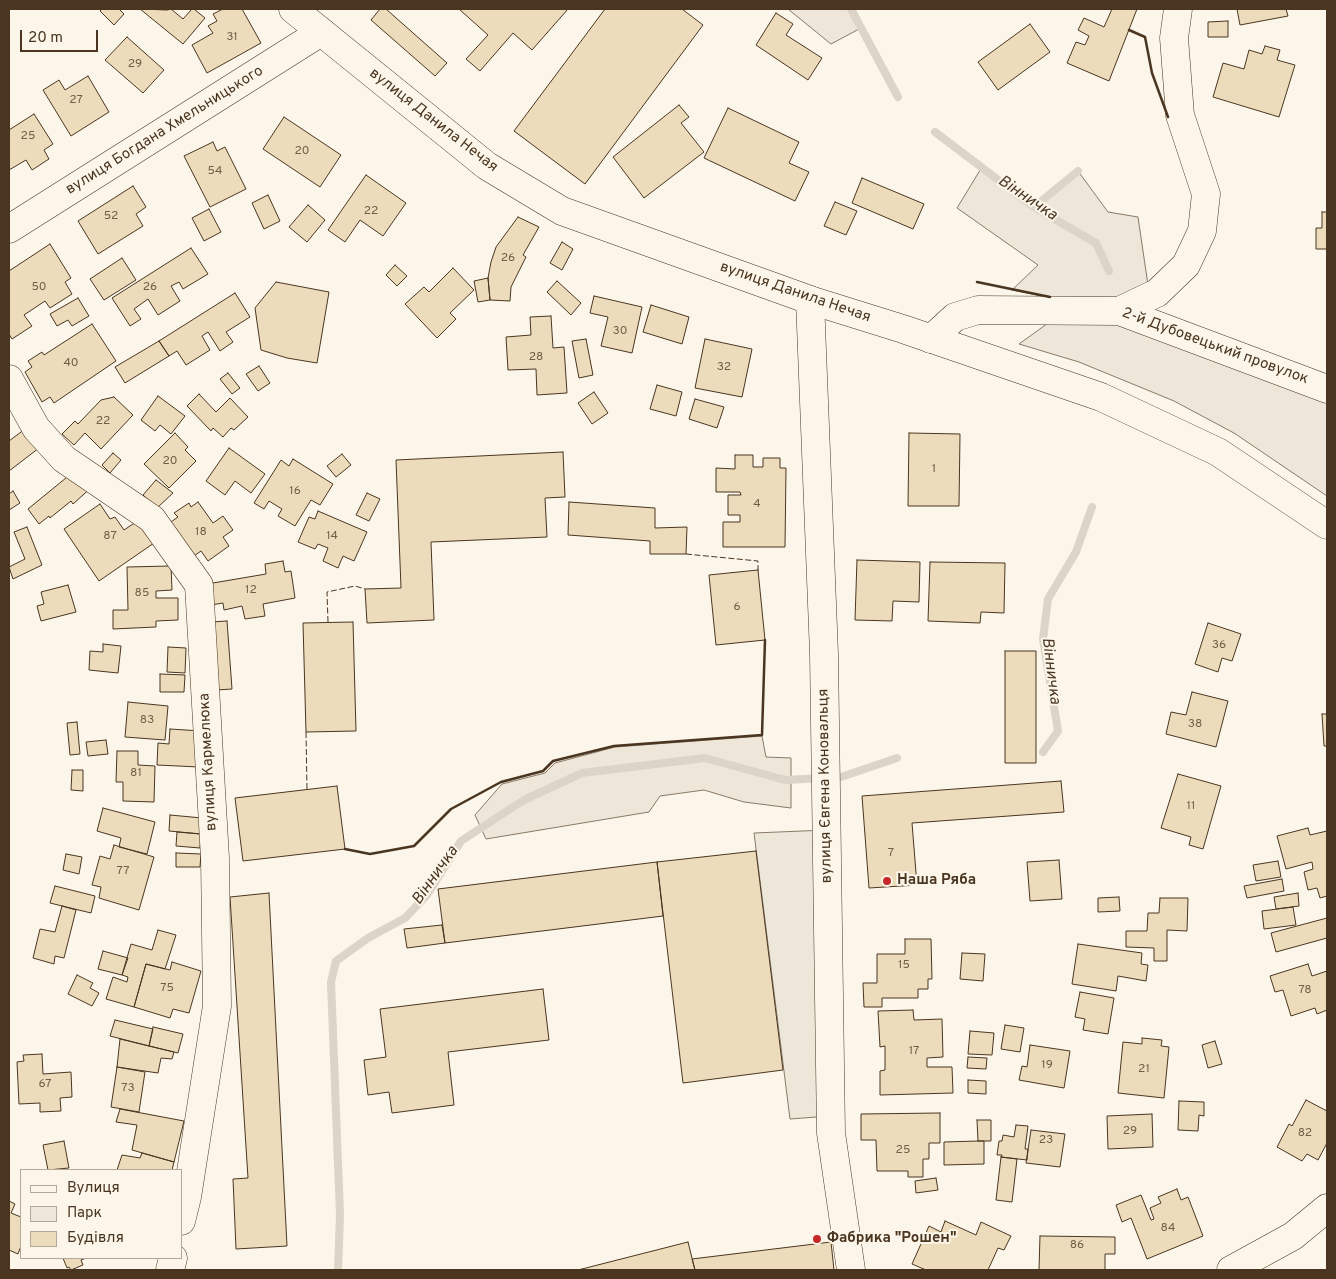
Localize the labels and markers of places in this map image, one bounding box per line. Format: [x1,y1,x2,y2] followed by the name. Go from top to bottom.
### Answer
[897,872,976,890] place label: Наша Ряба
[881,875,893,887] marker: Наша Ряба
[827,1230,957,1248] place label: Фабрика "Рошен"
[811,1233,823,1245] marker: Фабрика "Рошен"

